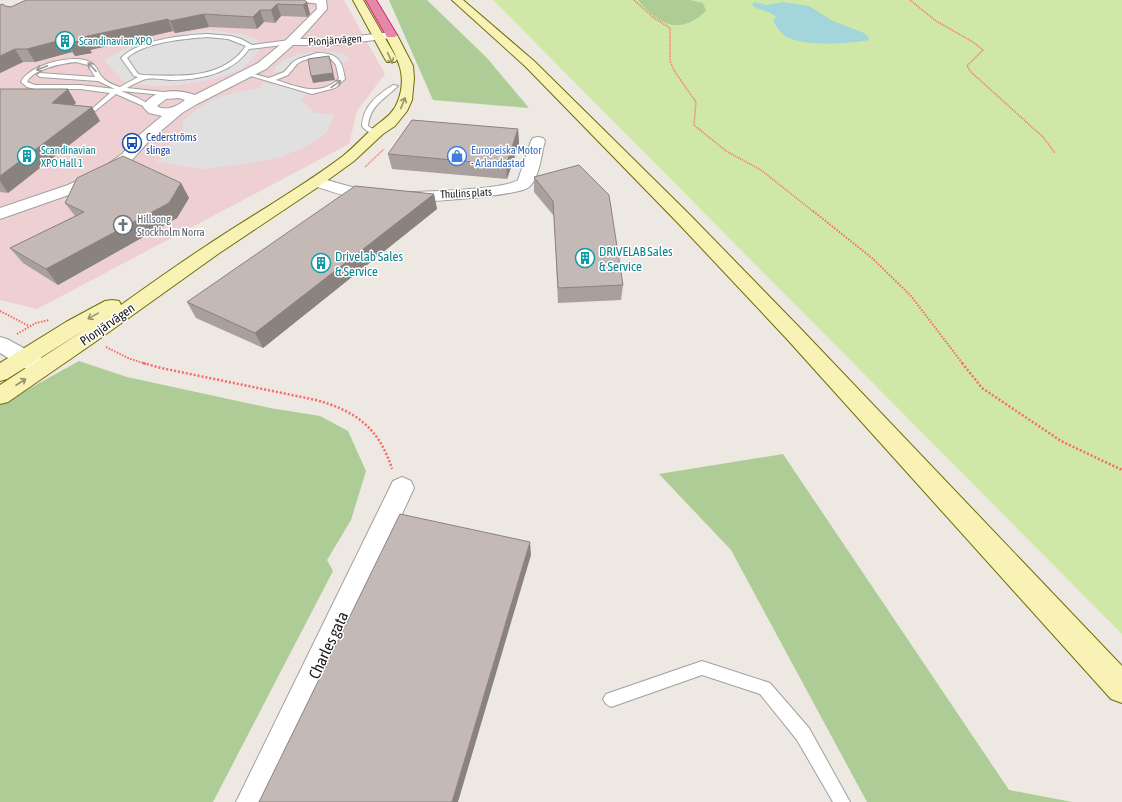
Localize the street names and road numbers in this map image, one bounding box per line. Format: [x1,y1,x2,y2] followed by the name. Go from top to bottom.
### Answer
[308,32,362,48] street label: Pionjärvägen
[440,186,492,200] street label: Thulins plats
[77,300,137,349] street label: Pionjärvägen
[305,608,352,682] street label: Charles gata

